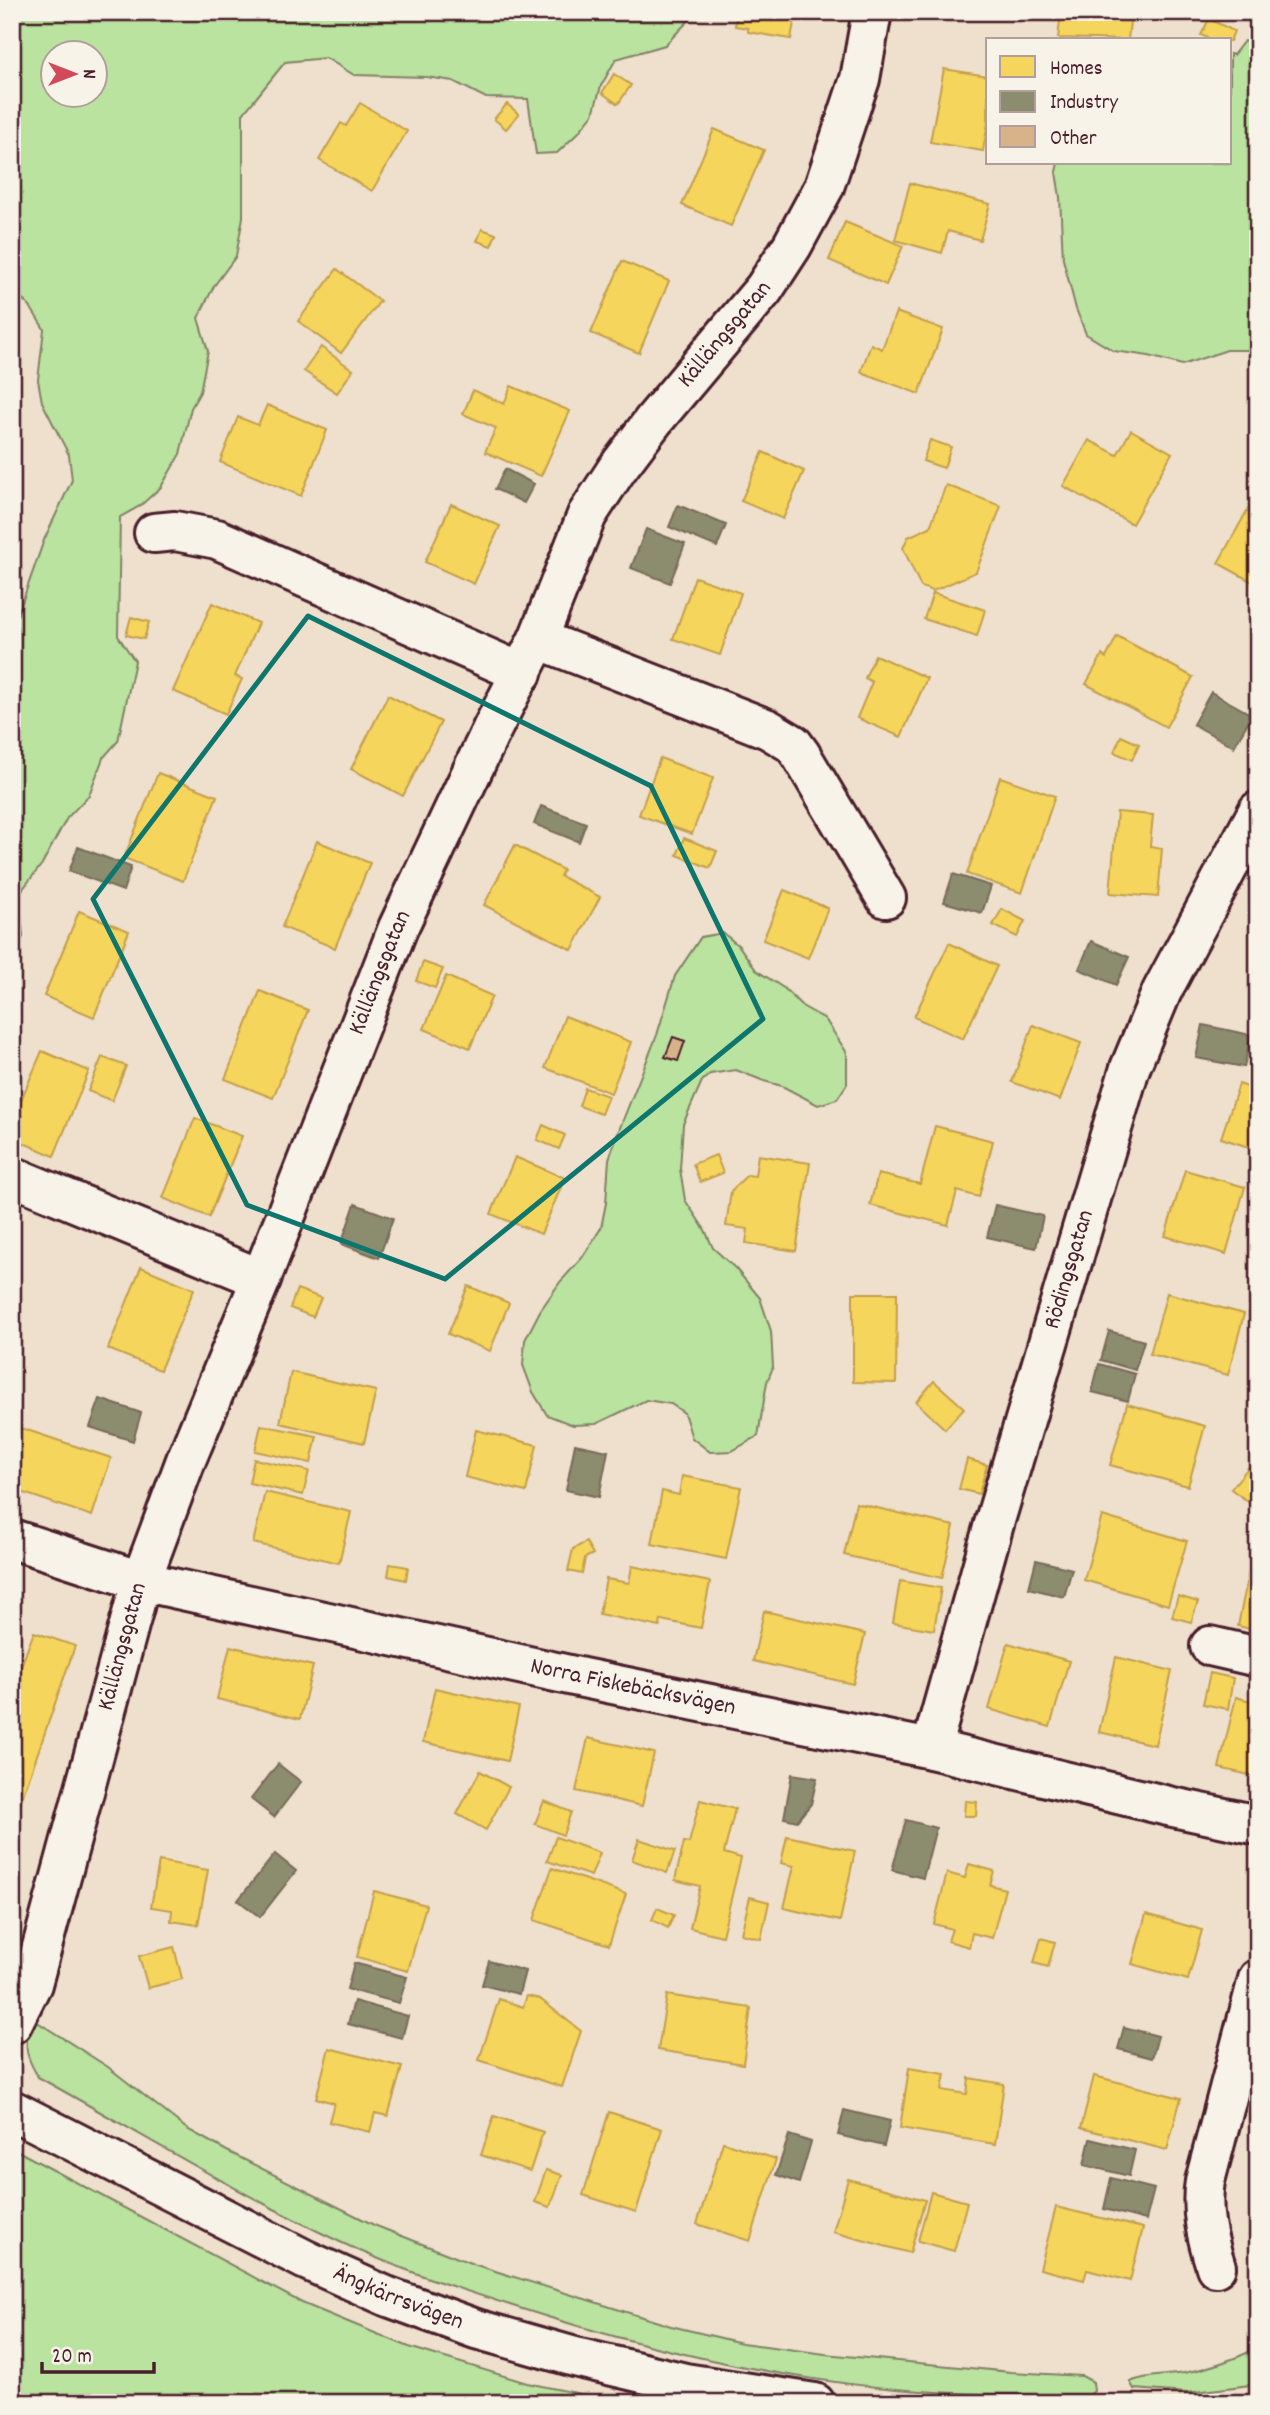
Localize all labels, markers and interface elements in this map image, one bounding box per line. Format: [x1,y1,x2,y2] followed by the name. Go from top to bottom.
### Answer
[38,38,108,108] north arrow
[986,38,1232,164] legend
[1050,55,1103,85] text: Homes
[74,69,101,79] text: N
[1050,89,1118,119] text: Industry
[1050,125,1097,155] text: Other
[670,275,781,396] street label: Källängsgatan
[341,905,421,1040] street label: Källängsgatan
[1036,1206,1104,1333] street label: Rödingsgatan
[90,1579,157,1715] street label: Källängsgatan
[527,1650,739,1726] street label: Norra Fiskebäcksvägen
[327,2257,468,2340] street label: Ängkärrsvägen
[42,2331,154,2375] scale bar
[52,2343,92,2373] text: 20 m

